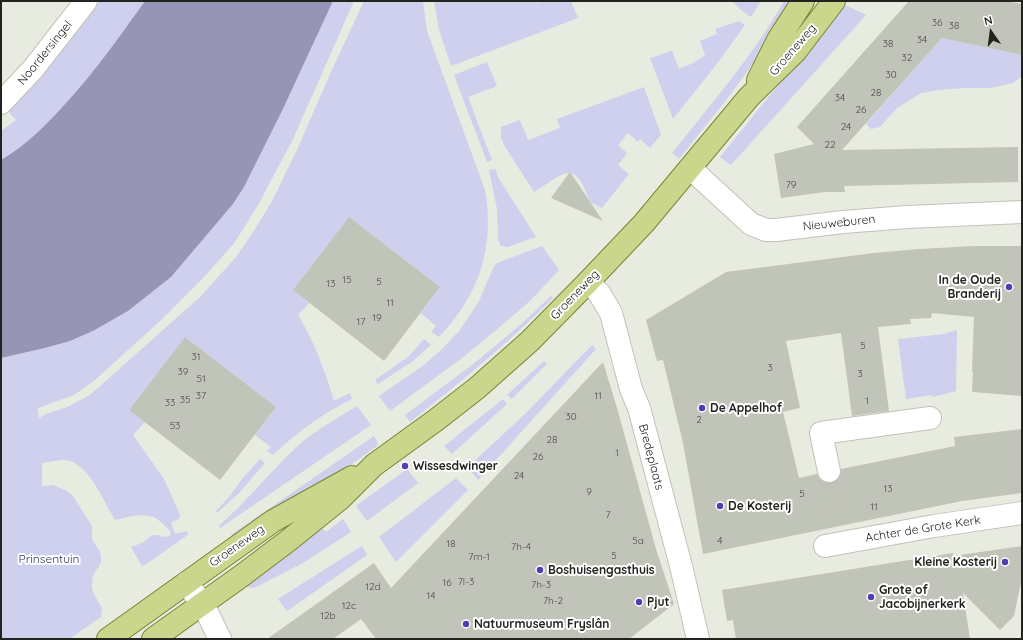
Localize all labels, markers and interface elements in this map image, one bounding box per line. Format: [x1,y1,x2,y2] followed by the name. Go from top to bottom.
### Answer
[971,12,1011,52] north arrow
[982,13,994,28] text: N
[932,17,942,29] house number: 36
[15,18,75,88] street label: Noordersingel
[949,20,959,32] house number: 38
[767,21,819,79] street label: Groeneweg
[917,34,927,46] house number: 34
[883,38,893,50] house number: 38
[902,52,912,64] house number: 32
[885,69,897,81] house number: 30
[871,87,881,99] house number: 28
[835,92,845,104] house number: 34
[856,104,866,116] house number: 26
[841,121,851,133] house number: 24
[824,139,836,151] house number: 22
[786,179,796,191] house number: 79
[802,212,876,234] street label: Nieuweburen
[548,267,602,323] street label: Groeneweg
[938,273,1001,301] place label: In de Oude Branderij
[342,274,352,286] house number: 15
[376,276,382,288] house number: 5
[327,278,335,290] house number: 13
[1004,282,1014,292] marker: In de Oude Branderij
[386,297,394,309] house number: 11
[372,312,382,324] house number: 19
[357,316,365,328] house number: 17
[860,340,866,352] house number: 5
[192,351,200,363] house number: 31
[767,362,773,374] house number: 3
[178,366,188,378] house number: 39
[857,368,863,380] house number: 3
[196,373,206,385] house number: 51
[196,390,206,402] house number: 37
[594,390,602,402] house number: 11
[180,394,190,406] house number: 35
[865,395,869,407] house number: 1
[165,397,175,409] house number: 33
[710,401,782,415] place label: De Appelhof
[697,403,707,413] marker: De Appelhof
[565,411,577,423] house number: 30
[696,414,702,426] house number: 2
[170,420,180,432] house number: 53
[635,422,667,492] street label: Bredeplaats
[547,434,557,446] house number: 28
[615,447,619,459] house number: 1
[533,451,543,463] house number: 26
[413,459,498,473] place label: Wissesdwinger
[400,461,410,471] marker: Wissesdwinger
[514,470,524,482] house number: 24
[884,483,892,495] house number: 13
[586,486,592,498] house number: 9
[799,488,805,500] house number: 5
[728,499,791,513] place label: De Kosterij
[715,501,725,511] marker: De Kosterij
[870,501,878,513] house number: 11
[605,509,611,521] house number: 7
[864,513,982,545] street label: Achter de Grote Kerk
[207,522,267,570] street label: Groeneweg
[632,535,644,547] house number: 5a
[717,535,723,547] house number: 4
[446,538,456,550] house number: 18
[511,541,531,553] house number: 7h-4
[611,550,617,562] house number: 5
[468,551,490,563] house number: 7m-1
[18,552,80,566] park label: Prinsentuin
[914,555,997,569] place label: Kleine Kosterij
[1000,557,1010,567] marker: Kleine Kosterij
[548,563,655,577] place label: Boshuisengasthuis
[535,565,545,575] marker: Boshuisengasthuis
[458,576,474,588] house number: 7l-3
[442,577,452,589] house number: 16
[531,579,551,591] house number: 7h-3
[365,581,381,593] house number: 12d
[879,583,966,611] place label: Grote of Jacobijnerkerk
[427,590,435,602] house number: 14
[866,592,876,602] marker: Grote of Jacobijnerkerk
[543,595,563,607] house number: 7h-2
[647,595,669,609] place label: Pjut
[634,597,644,607] marker: Pjut
[342,600,356,612] house number: 12c
[320,610,336,622] house number: 12b
[474,617,609,631] place label: Natuurmuseum Fryslân
[461,619,471,629] marker: Natuurmuseum Fryslân

